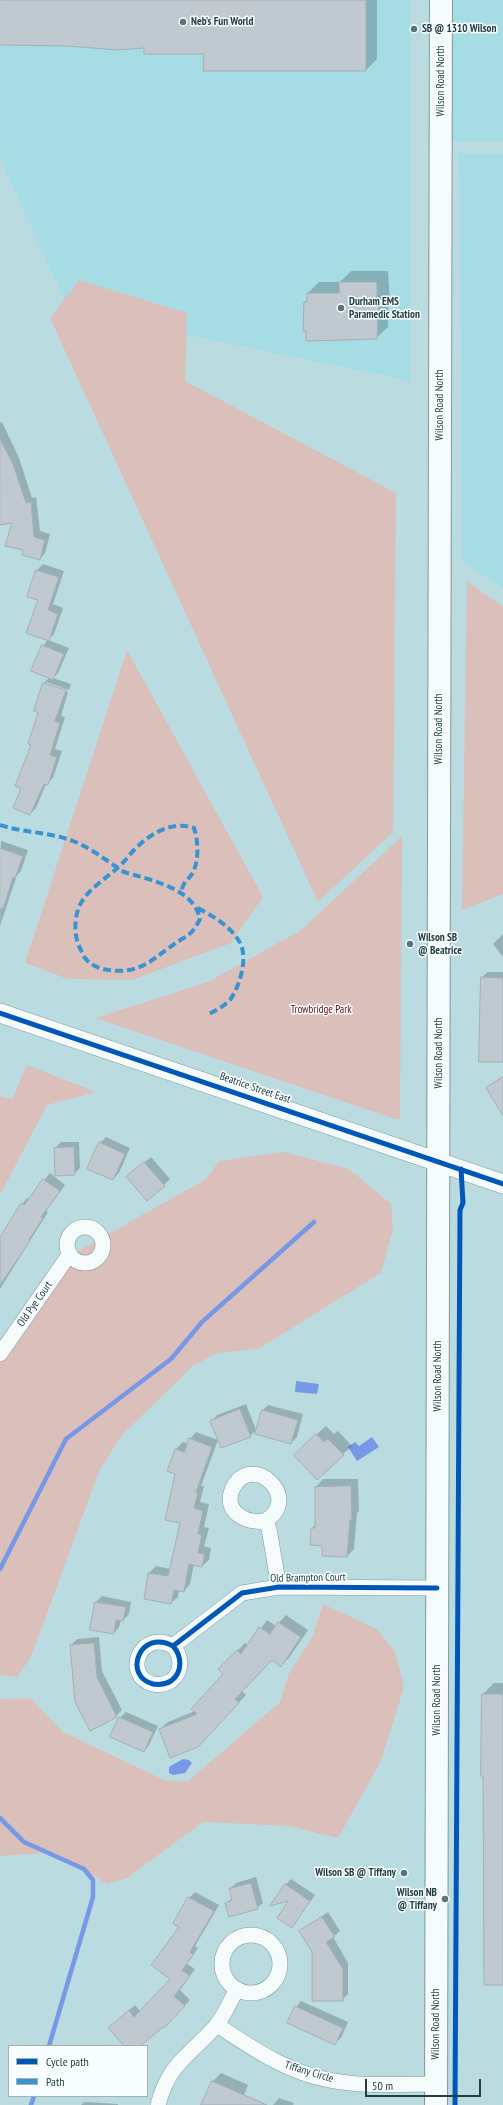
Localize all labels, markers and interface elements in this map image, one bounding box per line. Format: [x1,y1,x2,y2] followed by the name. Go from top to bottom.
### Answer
[191,15,253,29] place label: Neb's Fun World
[178,17,188,27] marker: Neb's Fun World
[422,22,496,36] place label: SB @ 1310 Wilson
[409,24,419,34] marker: SB @ 1310 Wilson
[434,46,448,116] street label: Wilson Road North
[349,295,420,321] place label: Durham EMS Paramedic Station
[336,303,346,313] marker: Durham EMS Paramedic Station
[433,370,447,440] street label: Wilson Road North
[432,694,446,764] street label: Wilson Road North
[418,931,462,957] place label: Wilson SB @ Beatrice
[405,939,415,949] marker: Wilson SB @ Beatrice
[290,1003,352,1017] park label: Trowbridge Park
[432,1018,446,1088] street label: Wilson Road North
[218,1070,292,1106] street label: Beatrice Street East
[15,1279,55,1329] street label: Old Pye Court
[431,1341,445,1411] street label: Wilson Road North
[270,1571,346,1585] street label: Old Brampton Court
[430,1665,444,1735] street label: Wilson Road North
[315,1866,396,1880] place label: Wilson SB @ Tiffany
[399,1868,409,1878] marker: Wilson SB @ Tiffany
[397,1886,437,1912] place label: Wilson NB @ Tiffany
[440,1894,450,1904] marker: Wilson NB @ Tiffany
[429,1989,443,2059] street label: Wilson Road North
[8,2045,148,2097] legend
[46,2054,89,2069] text: Cycle path
[283,2058,335,2086] street label: Tiffany Circle
[367,2071,483,2097] scale bar
[46,2074,64,2089] text: Path
[372,2078,393,2093] text: 50 m

